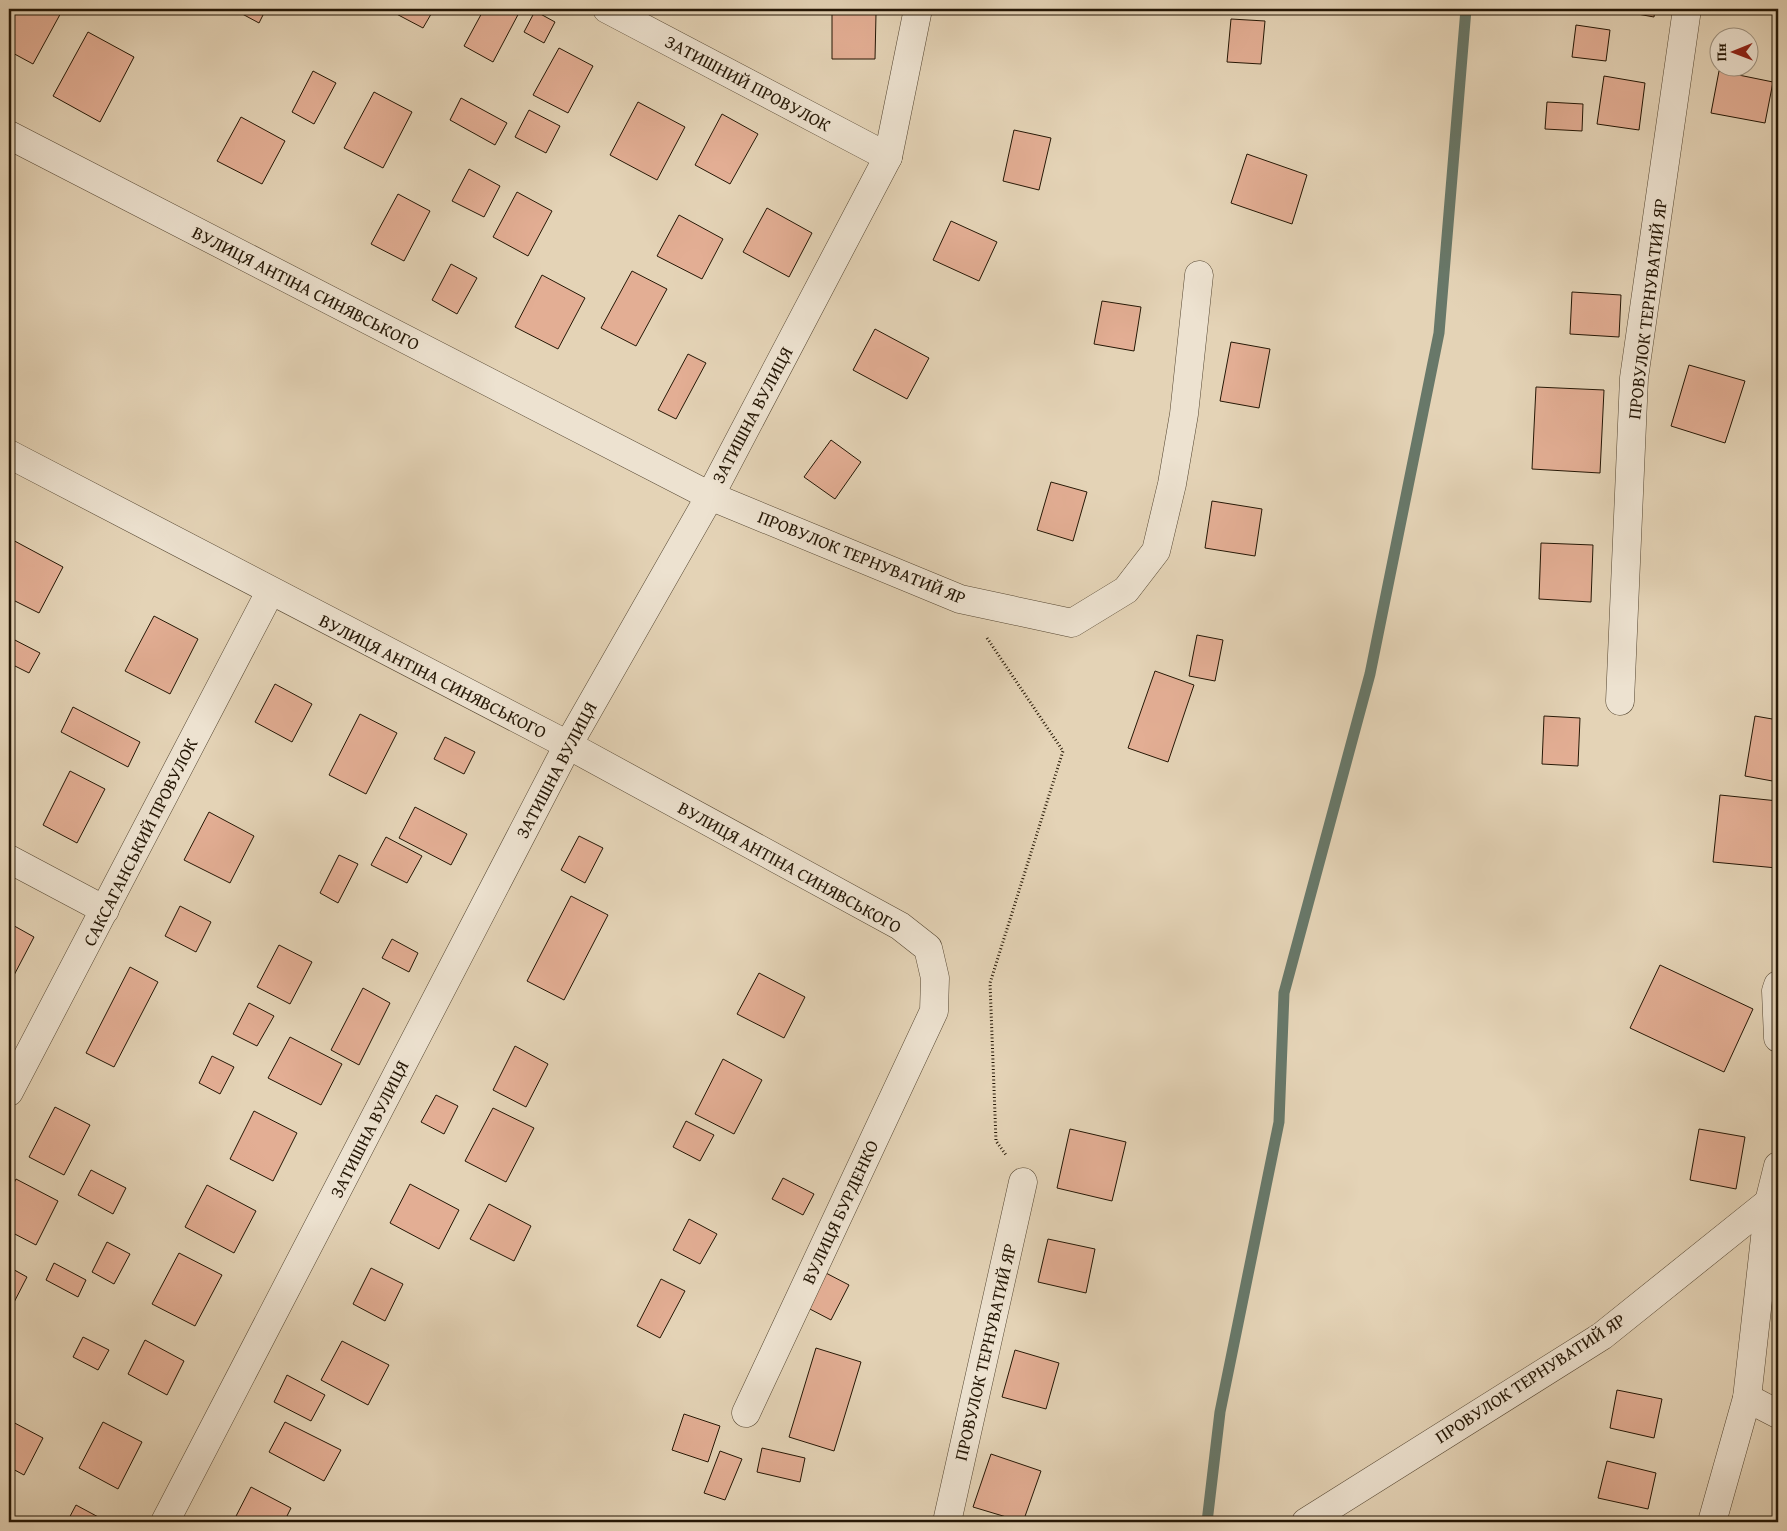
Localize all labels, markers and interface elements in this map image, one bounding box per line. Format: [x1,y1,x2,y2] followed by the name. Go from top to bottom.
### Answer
[660,28,836,138] street label: ЗАТИШНИЙ ПРОВУЛОК
[1710,28,1760,78] north arrow
[1711,43,1731,61] text: Пн
[1620,197,1674,421] street label: ПРОВУЛОК ТЕРНУВАТИЙ ЯР
[187,219,425,357] street label: ВУЛИЦЯ АНТІНА СИНЯВСЬКОГО
[705,342,800,488] street label: ЗАТИШНА ВУЛИЦЯ
[754,503,970,611] street label: ПРОВУЛОК ТЕРНУВАТИЙ ЯР
[314,607,552,745] street label: ВУЛИЦЯ АНТІНА СИНЯВСЬКОГО
[509,697,604,843] street label: ЗАТИШНА ВУЛИЦЯ
[76,733,204,951] street label: САКСАГАНСЬКИЙ ПРОВУЛОК
[673,794,907,940] street label: ВУЛИЦЯ АНТІНА СИНЯВСЬКОГО
[323,1055,416,1203] street label: ЗАТИШНА ВУЛИЦЯ
[795,1135,885,1289] street label: ВУЛИЦЯ БУРДЕНКО
[947,1241,1023,1463] street label: ПРОВУЛОК ТЕРНУВАТИЙ ЯР
[1429,1306,1631,1450] street label: ПРОВУЛОК ТЕРНУВАТИЙ ЯР

